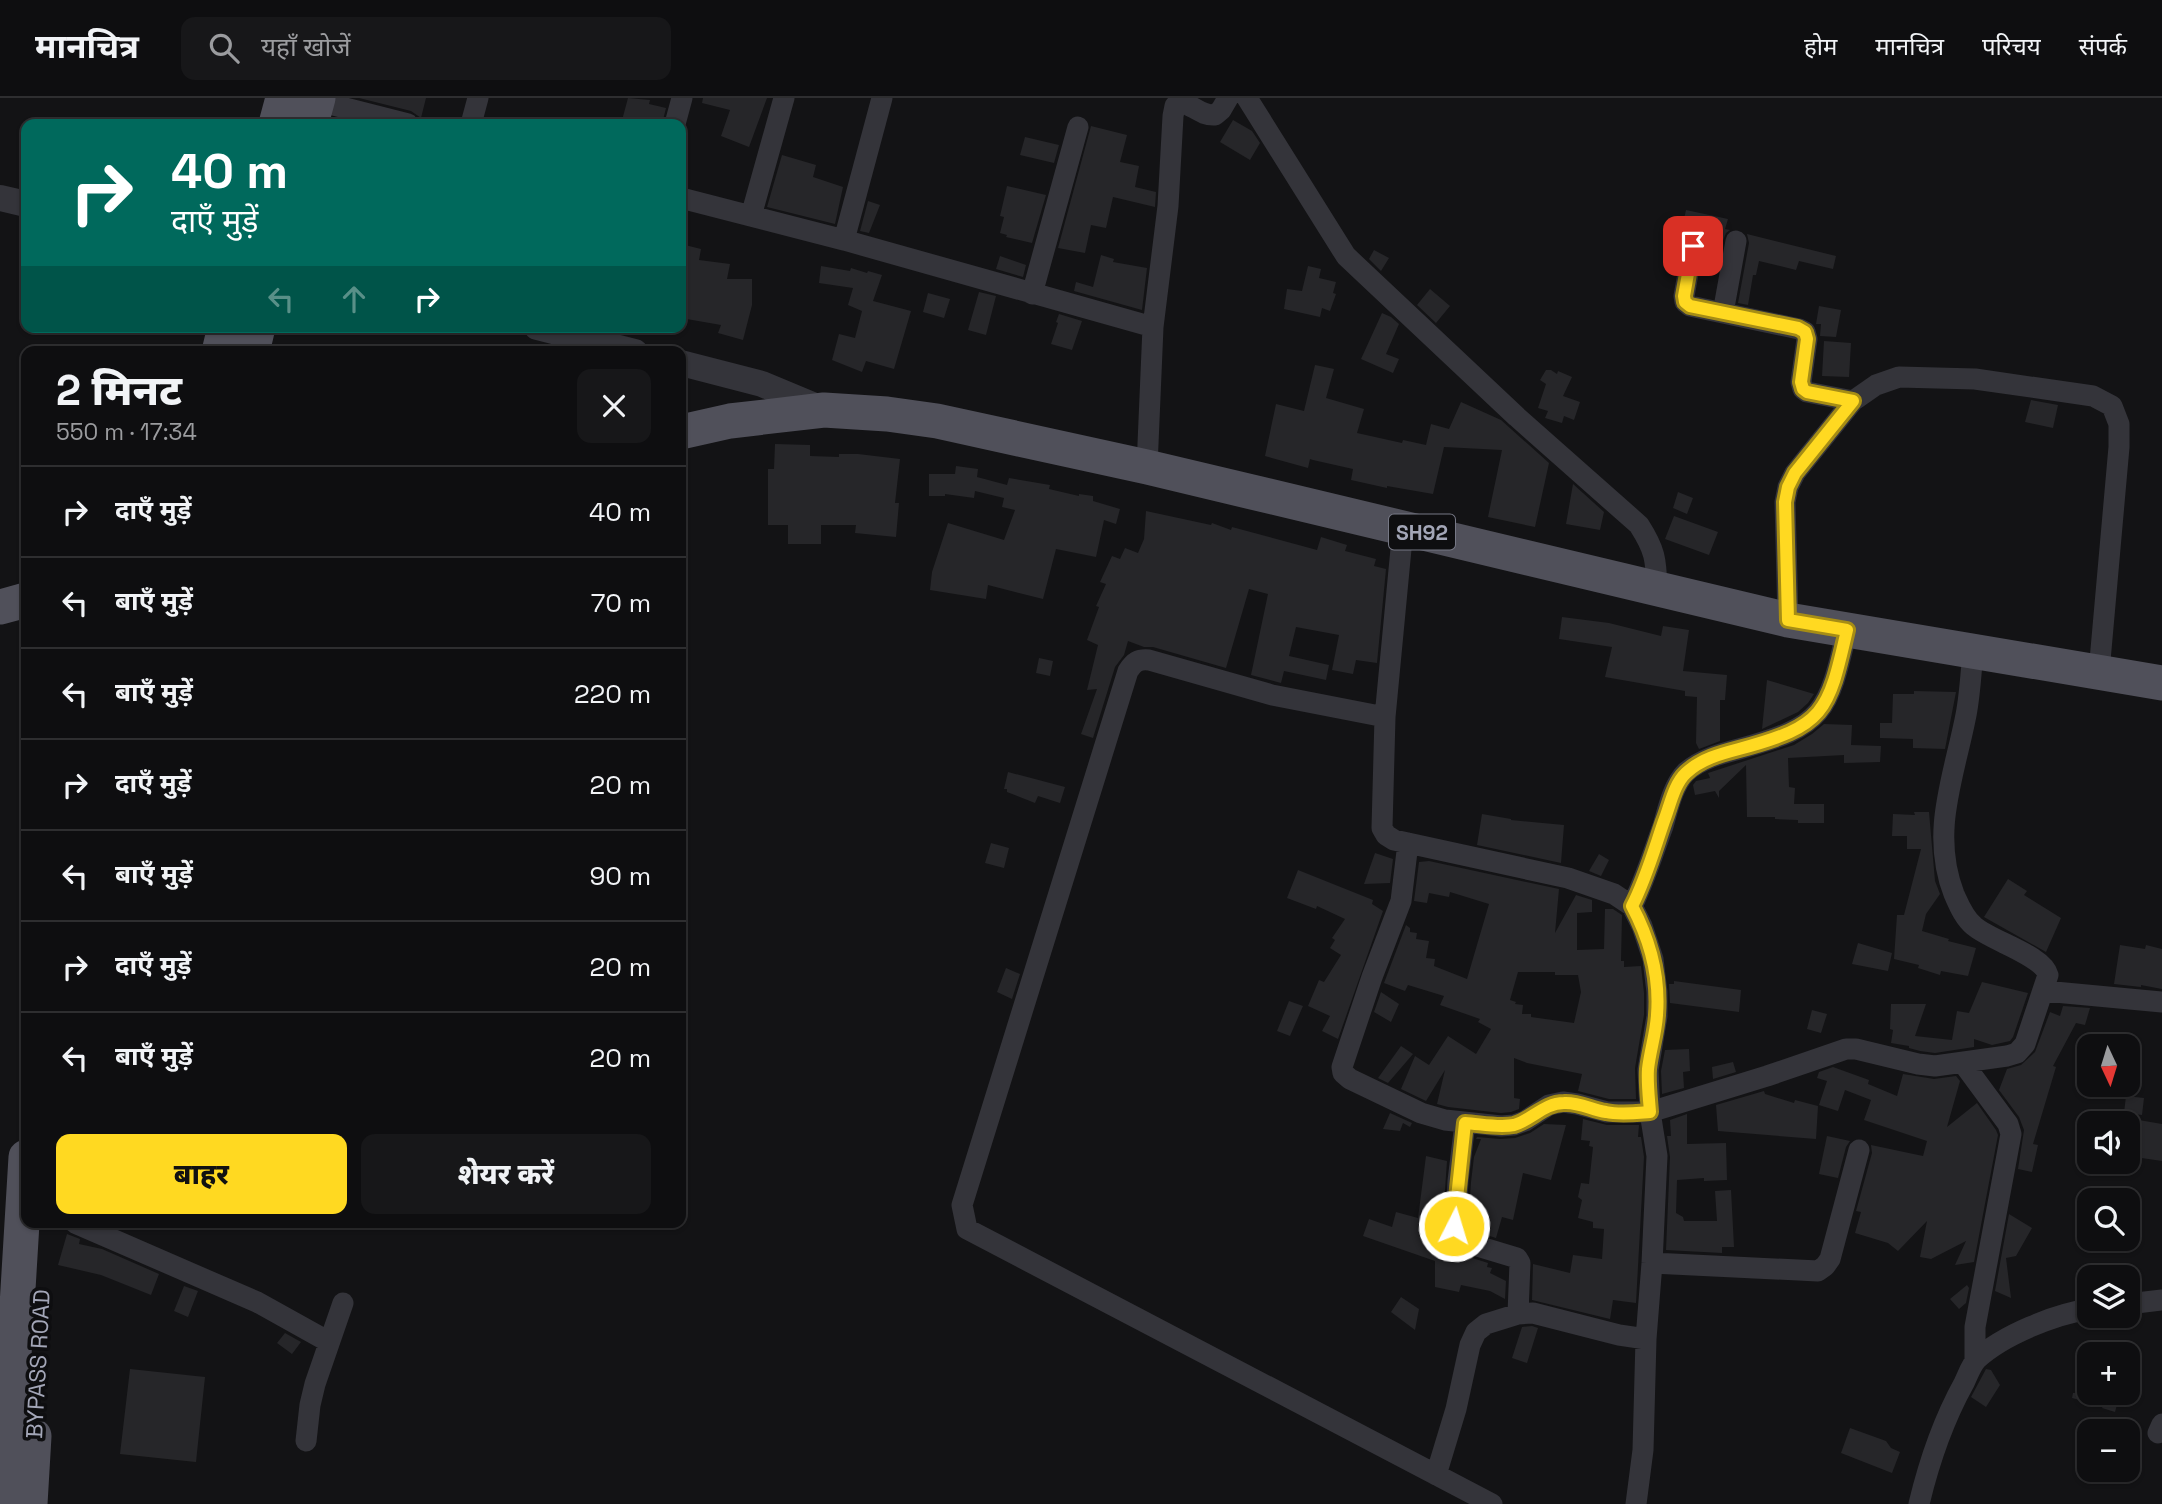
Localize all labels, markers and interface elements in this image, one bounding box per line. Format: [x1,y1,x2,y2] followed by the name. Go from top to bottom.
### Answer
[181,17,671,80] search box
[35,26,139,68] text: मानचित्र
[205,29,243,67] icon: search
[261,30,351,64] text: यहाँ खोजें
[1804,31,1837,62] text: होम
[1875,31,1944,62] text: मानचित्र
[1982,31,2041,62] text: परिचय
[2079,31,2127,62] text: संपर्क
[171,140,288,202] text: 40 m
[56,147,147,238] icon: right
[171,201,258,241] text: दाएँ मुड़ें
[1663,216,1723,276] pin
[1674,227,1712,265] icon: arrive
[262,280,300,318] icon: left
[335,280,373,318] icon: ahead
[408,280,446,318] icon: right
[56,364,182,417] text: 2 मिनट
[577,369,651,443] button: close
[56,417,197,447] text: 550 m · 17:34
[56,493,94,531] icon: right
[115,493,191,527] text: दाएँ मुड़ें
[589,495,651,529] text: 40 m
[1389,514,1455,550] road number: SH92
[56,584,94,622] icon: left
[115,584,193,618] text: बाएँ मुड़ें
[591,586,651,620] text: 70 m
[56,675,94,713] icon: left
[115,675,193,709] text: बाएँ मुड़ें
[574,677,651,711] text: 220 m
[56,766,94,804] icon: right
[115,766,191,800] text: दाएँ मुड़ें
[590,768,651,802] text: 20 m
[56,857,94,895] icon: left
[115,857,193,891] text: बाएँ मुड़ें
[589,859,651,893] text: 90 m
[56,948,94,986] icon: right
[115,948,191,982] text: दाएँ मुड़ें
[590,950,651,984] text: 20 m
[2077,1034,2140,1097] north arrow
[2077,1034,2140,1482] map controls
[56,1039,94,1077] icon: left
[115,1039,193,1073] text: बाएँ मुड़ें
[590,1041,651,1075] text: 20 m
[2077,1111,2140,1174] button: sound
[56,1134,347,1214] button: बाहर
[361,1134,651,1214] button: शेयर करें
[2077,1188,2140,1251] button: search
[1417,1189,1491,1263] position arrow
[2077,1265,2140,1328] button: layers
[19,1289,57,1439] street label: BYPASS ROAD
[2077,1342,2140,1405] button: +
[2077,1419,2140,1482] button: −

